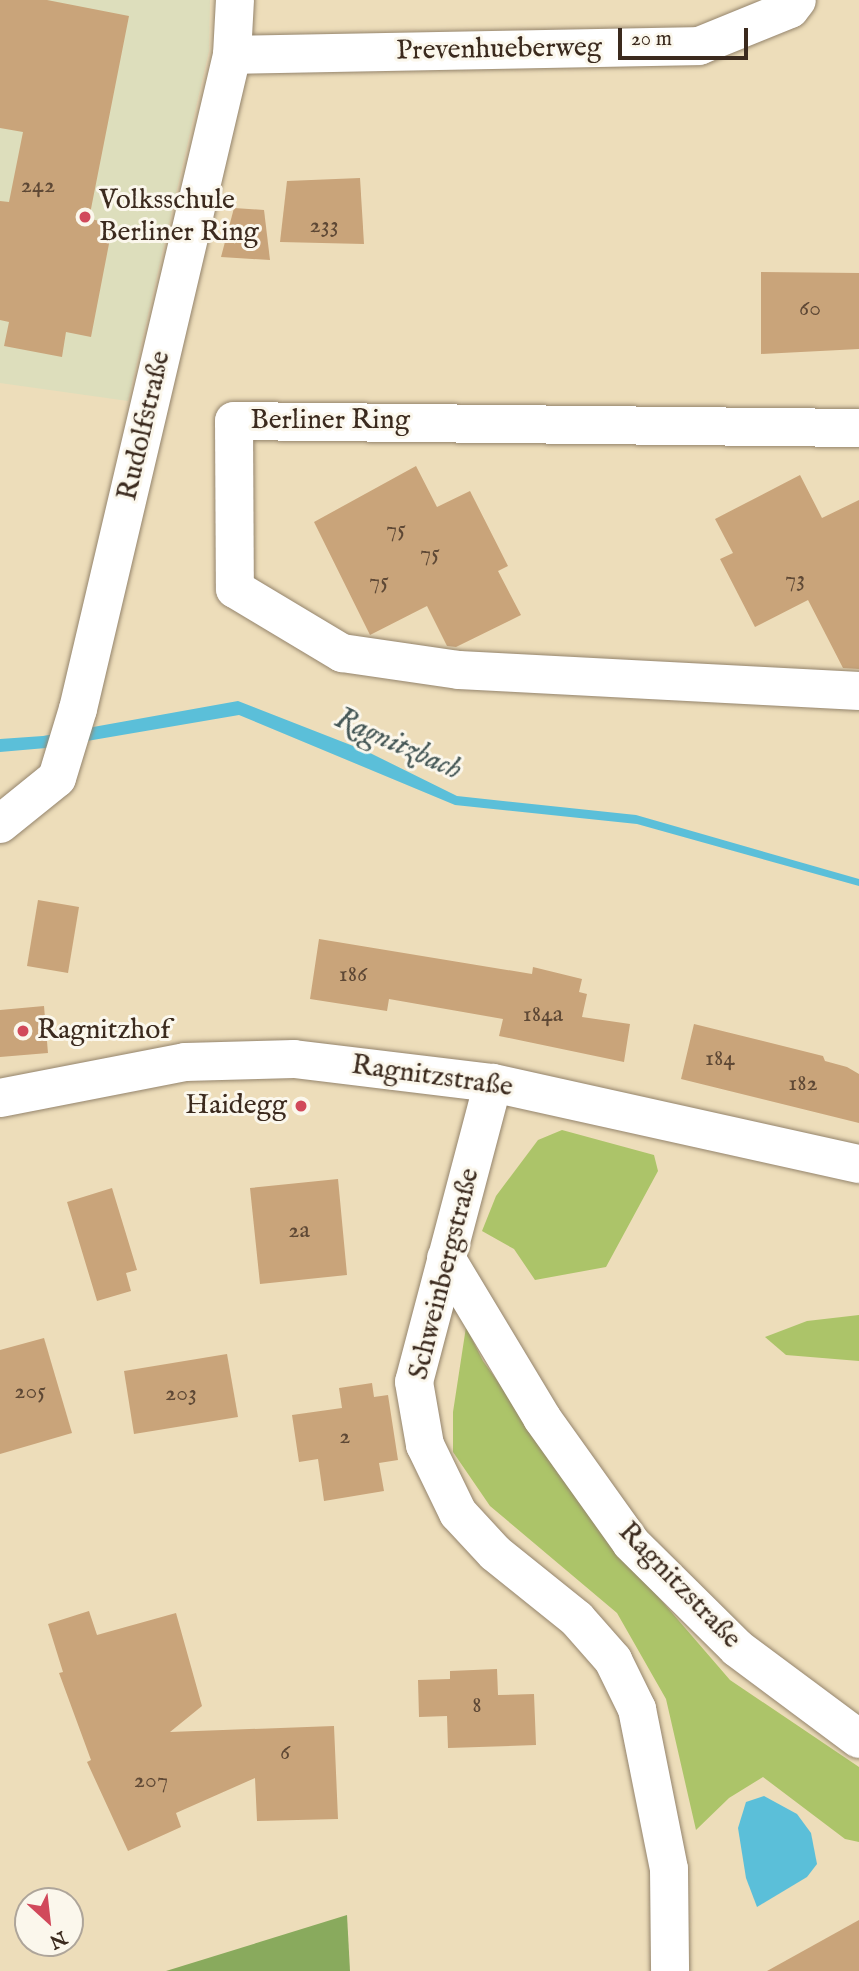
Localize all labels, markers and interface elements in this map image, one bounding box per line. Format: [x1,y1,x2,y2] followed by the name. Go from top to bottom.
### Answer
[621,14,750,58] scale bar
[631,26,672,53] text: 20 m
[396,31,602,69] street label: Prevenhueberweg
[21,172,55,200] house number: 242
[99,184,259,250] place label: Volksschule Berliner Ring
[77,209,93,225] marker: Volksschule Berliner Ring
[309,212,339,240] house number: 233
[799,295,821,323] house number: 60
[111,348,179,504] street label: Rudolfstraße
[250,404,410,438] street label: Berliner Ring
[386,516,406,544] house number: 75
[420,540,440,568] house number: 75
[785,566,805,594] house number: 73
[369,568,389,596] house number: 75
[329,701,467,789] water label: Ragnitzbach
[339,961,367,989] house number: 186
[523,1001,563,1029] house number: 184a
[37,1014,170,1048] place label: Ragnitzhof
[15,1023,31,1039] marker: Ragnitzhof
[705,1045,735,1073] house number: 184
[349,1049,515,1105] street label: Ragnitzstraße
[788,1070,818,1098] house number: 182
[185,1089,287,1123] place label: Haidegg
[293,1098,309,1114] marker: Haidegg
[402,1165,488,1383] street label: Schweinbergstraße
[288,1217,310,1245] house number: 2a
[14,1378,46,1406] house number: 205
[165,1380,197,1408] house number: 203
[339,1423,351,1451] house number: 2
[610,1516,748,1656] street label: Ragnitzstraße
[472,1692,482,1720] house number: 8
[280,1739,290,1767] house number: 6
[134,1767,168,1795] house number: 207
[14,1887,84,1957] north arrow
[45,1924,70,1953] text: N

